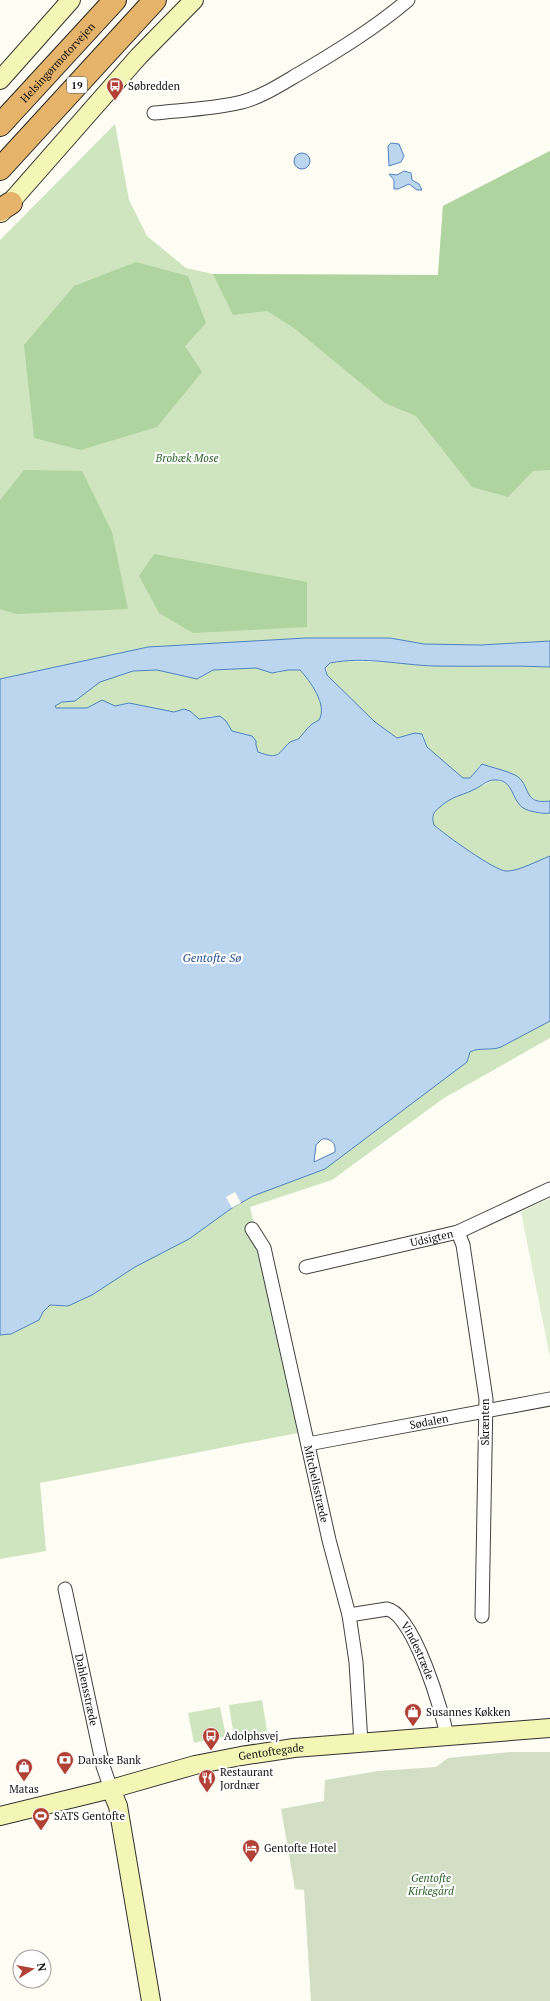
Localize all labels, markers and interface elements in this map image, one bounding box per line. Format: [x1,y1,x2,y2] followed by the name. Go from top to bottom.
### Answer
[17,19,98,105] street label: Helsingørmotorvejen
[105,76,125,101] bus stop icon: Søbredden
[67,77,87,93] road number: 19
[128,79,180,93] place label: Søbredden
[155,451,219,465] park label: Brobæk Mose
[183,950,242,965] water label: Gentofte Sø
[409,1226,455,1250] street label: Udsigten
[478,1398,492,1446] street label: Skrænten
[408,1411,450,1432] street label: Sødalen
[301,1444,332,1524] street label: Mitchellsstræde
[398,1619,437,1682] street label: Vindestræde
[72,1652,101,1727] street label: Dahlensstræde
[403,1702,423,1727] shop icon: Susannes Køkken
[426,1705,511,1719] place label: Susannes Køkken
[201,1726,221,1751] bus stop icon: Adolphsvej
[224,1729,279,1743] place label: Adolphsvej
[237,1740,305,1763] street label: Gentoftegade
[55,1750,75,1775] bank icon: Danske Bank
[78,1753,141,1767] place label: Danske Bank
[14,1757,34,1782] shop icon: Matas
[220,1765,273,1792] place label: Restaurant Jordnær
[197,1768,217,1793] restaurant icon: Restaurant Jordnær
[9,1782,39,1796] place label: Matas
[31,1806,51,1831] sports icon: SATS Gentofte
[54,1809,125,1823] place label: SATS Gentofte
[241,1838,261,1863] hotel icon: Gentofte Hotel
[264,1841,337,1855] place label: Gentofte Hotel
[407,1871,454,1898] park label: Gentofte Kirkegård
[12,1949,52,1989] north arrow
[34,1962,50,1973] text: N

